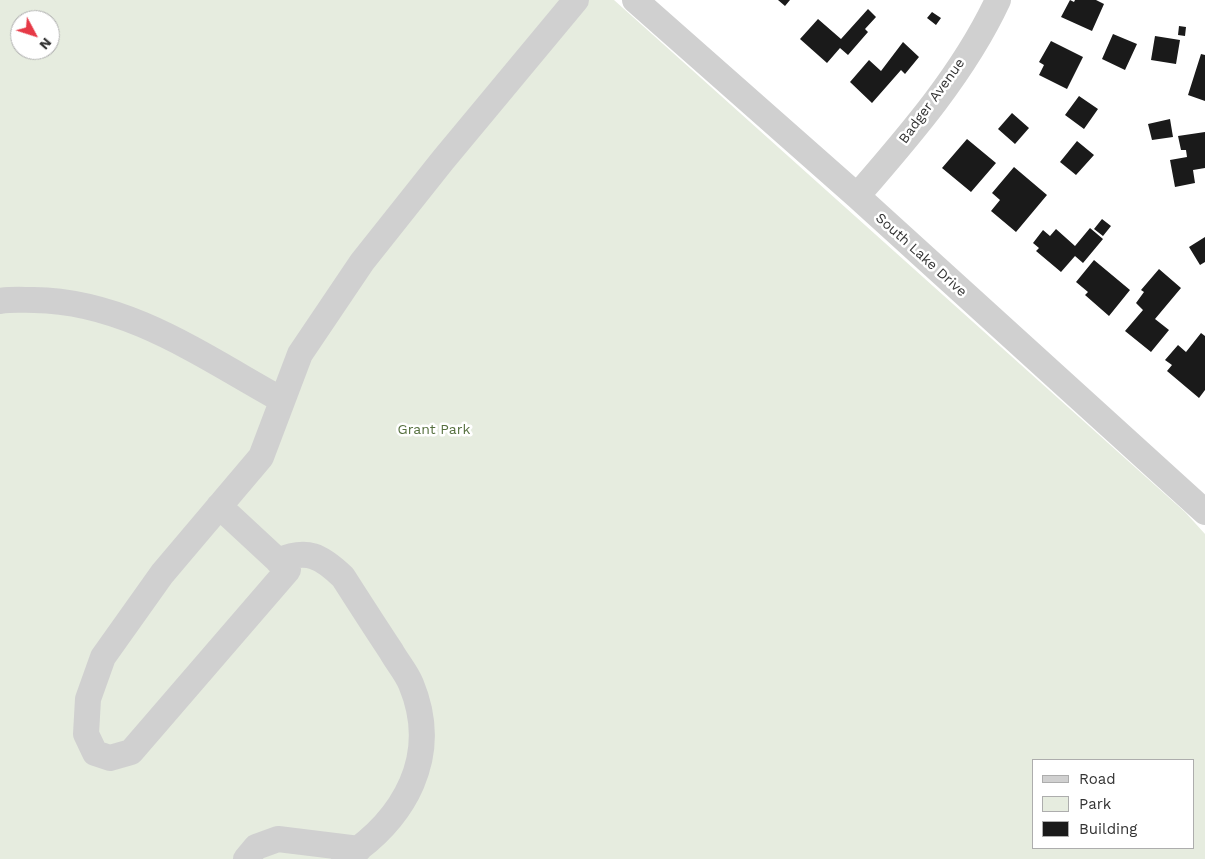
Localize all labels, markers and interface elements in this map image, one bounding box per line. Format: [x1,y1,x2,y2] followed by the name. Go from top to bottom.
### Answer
[10,10,60,60] north arrow
[36,35,55,53] text: N
[895,55,969,147] street label: Badger Avenue
[872,210,970,300] street label: South Lake Drive
[398,422,470,438] park label: Grant Park
[1032,759,1195,849] legend
[1079,770,1116,788] text: Road
[1079,795,1111,813] text: Park
[1079,820,1137,838] text: Building

